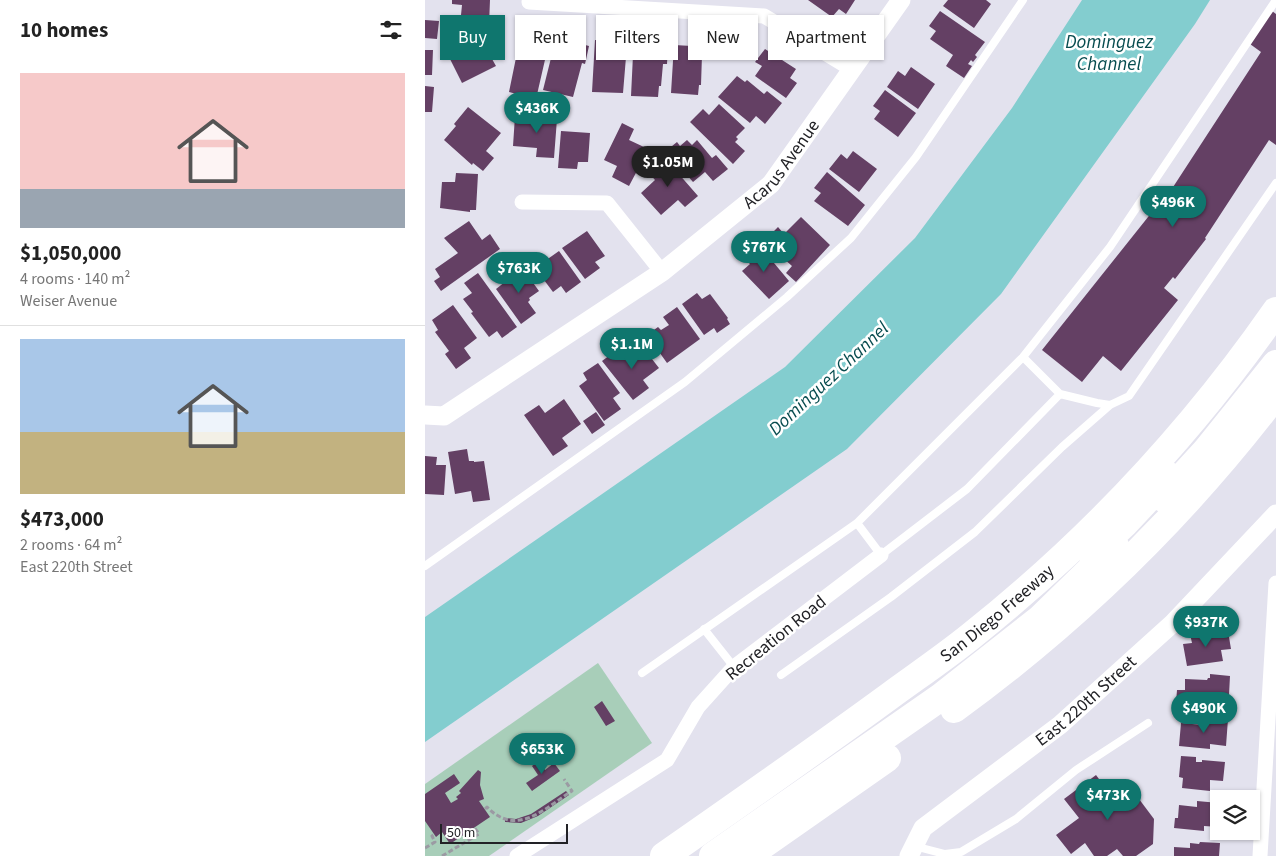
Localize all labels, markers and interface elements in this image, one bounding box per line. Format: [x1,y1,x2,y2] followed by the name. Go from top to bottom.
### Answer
[20,15,108,45] text: 10 homes
[440,15,505,60] chip: Buy
[515,15,586,60] chip: Rent
[596,15,678,60] chip: Filters
[688,15,758,60] chip: New
[768,15,884,60] chip: Apartment
[377,16,405,44] icon: filters
[1065,29,1154,78] water label: Dominguez Channel
[502,92,572,134] pin: $436K
[515,97,559,119] text: $436K
[168,106,258,196] icon: home
[737,114,825,215] street label: Acarus Avenue
[627,146,709,188] pin: $1.05M
[643,151,693,173] text: $1.05M
[1138,186,1208,228] pin: $496K
[1151,191,1195,213] text: $496K
[729,230,799,273] pin: $767K
[742,236,786,258] text: $767K
[20,238,121,268] text: $1,050,000
[484,252,554,294] pin: $763K
[497,257,541,279] text: $763K
[20,268,130,290] text: 4 rooms · 140 m²
[20,290,117,312] text: Weiser Avenue
[763,316,895,442] water label: Dominguez Channel
[597,328,667,370] pin: $1.1M
[611,333,653,355] text: $1.1M
[168,371,258,461] icon: home
[20,504,104,534] text: $473,000
[20,534,122,556] text: 2 rooms · 64 m²
[20,556,133,578] text: East 220th Street
[935,558,1060,668] street label: San Diego Freeway
[720,590,832,686] street label: Recreation Road
[1171,606,1241,648] pin: $937K
[1184,611,1228,633] text: $937K
[1030,650,1142,752] street label: East 220th Street
[1169,692,1239,734] pin: $490K
[1182,697,1226,719] text: $490K
[507,732,577,775] pin: $653K
[520,738,564,760] text: $653K
[1073,778,1143,821] pin: $473K
[1086,784,1130,806] text: $473K
[1210,790,1260,840] map controls
[1210,790,1260,840] button: layers
[440,821,567,844] scale bar
[447,823,475,843] text: 50 m

